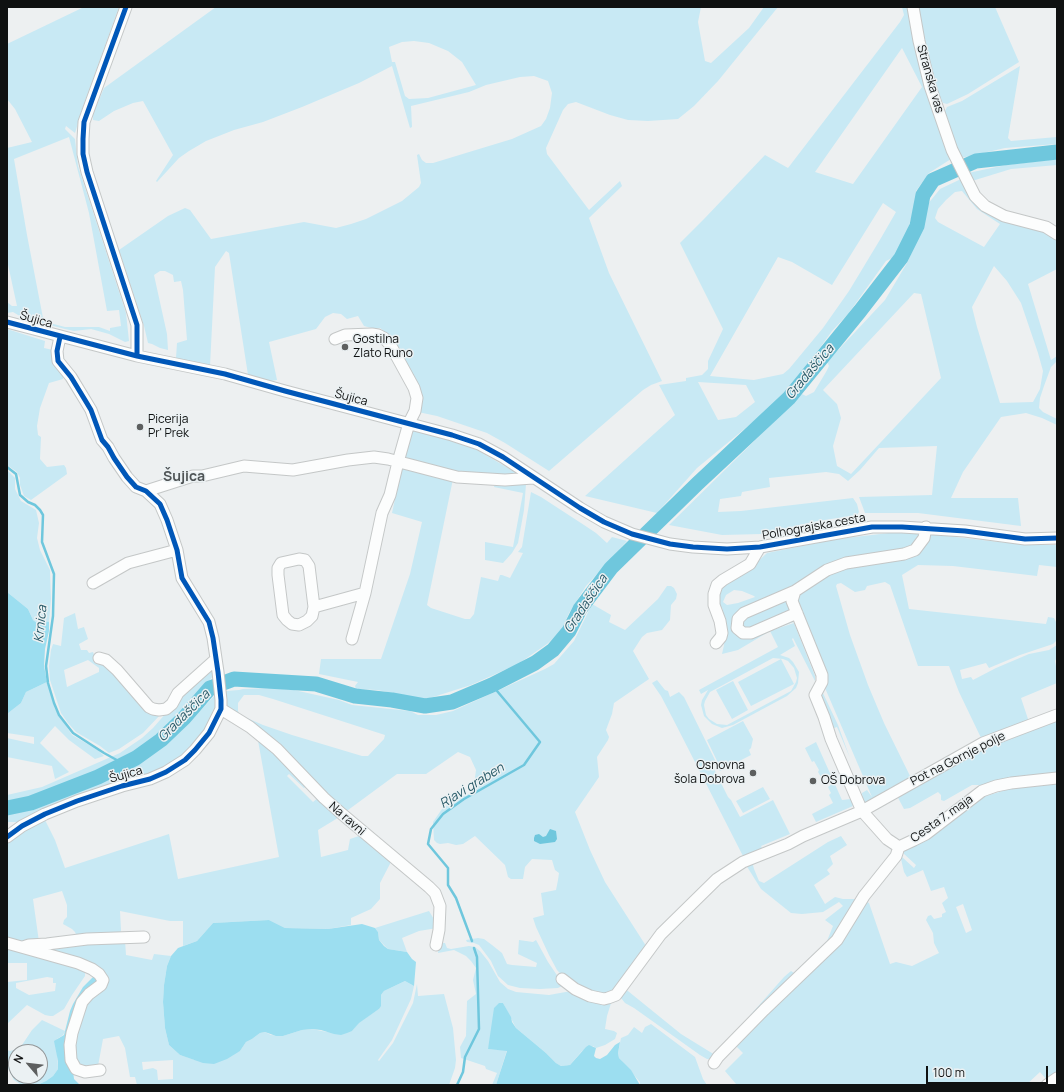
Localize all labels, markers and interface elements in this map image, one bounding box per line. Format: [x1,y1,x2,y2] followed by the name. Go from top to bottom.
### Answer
[913,43,947,115] street label: Stranska vas
[18,308,54,332] street label: Šujica
[353,333,413,361] place label: Gostilna Zlato Runo
[783,341,837,403] water label: Gradaščica
[340,342,350,352] marker: Gostilna Zlato Runo
[333,387,369,409] street label: Šujica
[148,413,189,441] place label: Picerija Pr' Prek
[135,422,145,432] marker: Picerija Pr' Prek
[163,469,205,485] district label: Šujica
[761,511,867,543] street label: Polhograjska cesta
[561,572,611,636] water label: Gradaščica
[31,605,51,643] water label: Krnica
[155,687,213,745] water label: Gradaščica
[908,729,1008,789] street label: Pot na Gornje polje
[674,759,745,787] place label: Osnovna šola Dobrova
[437,760,507,812] water label: Rjavi graben
[108,763,144,787] street label: Šujica
[748,768,758,778] marker: Osnovna šola Dobrova
[821,774,885,788] place label: OŠ Dobrova
[808,776,818,786] marker: OŠ Dobrova
[908,792,976,846] street label: Cesta 7. maja
[326,799,368,839] street label: Na ravni
[8,1044,48,1084] north arrow
[9,1052,26,1066] text: N
[928,1058,1050,1084] scale bar
[933,1064,965,1081] text: 100 m

